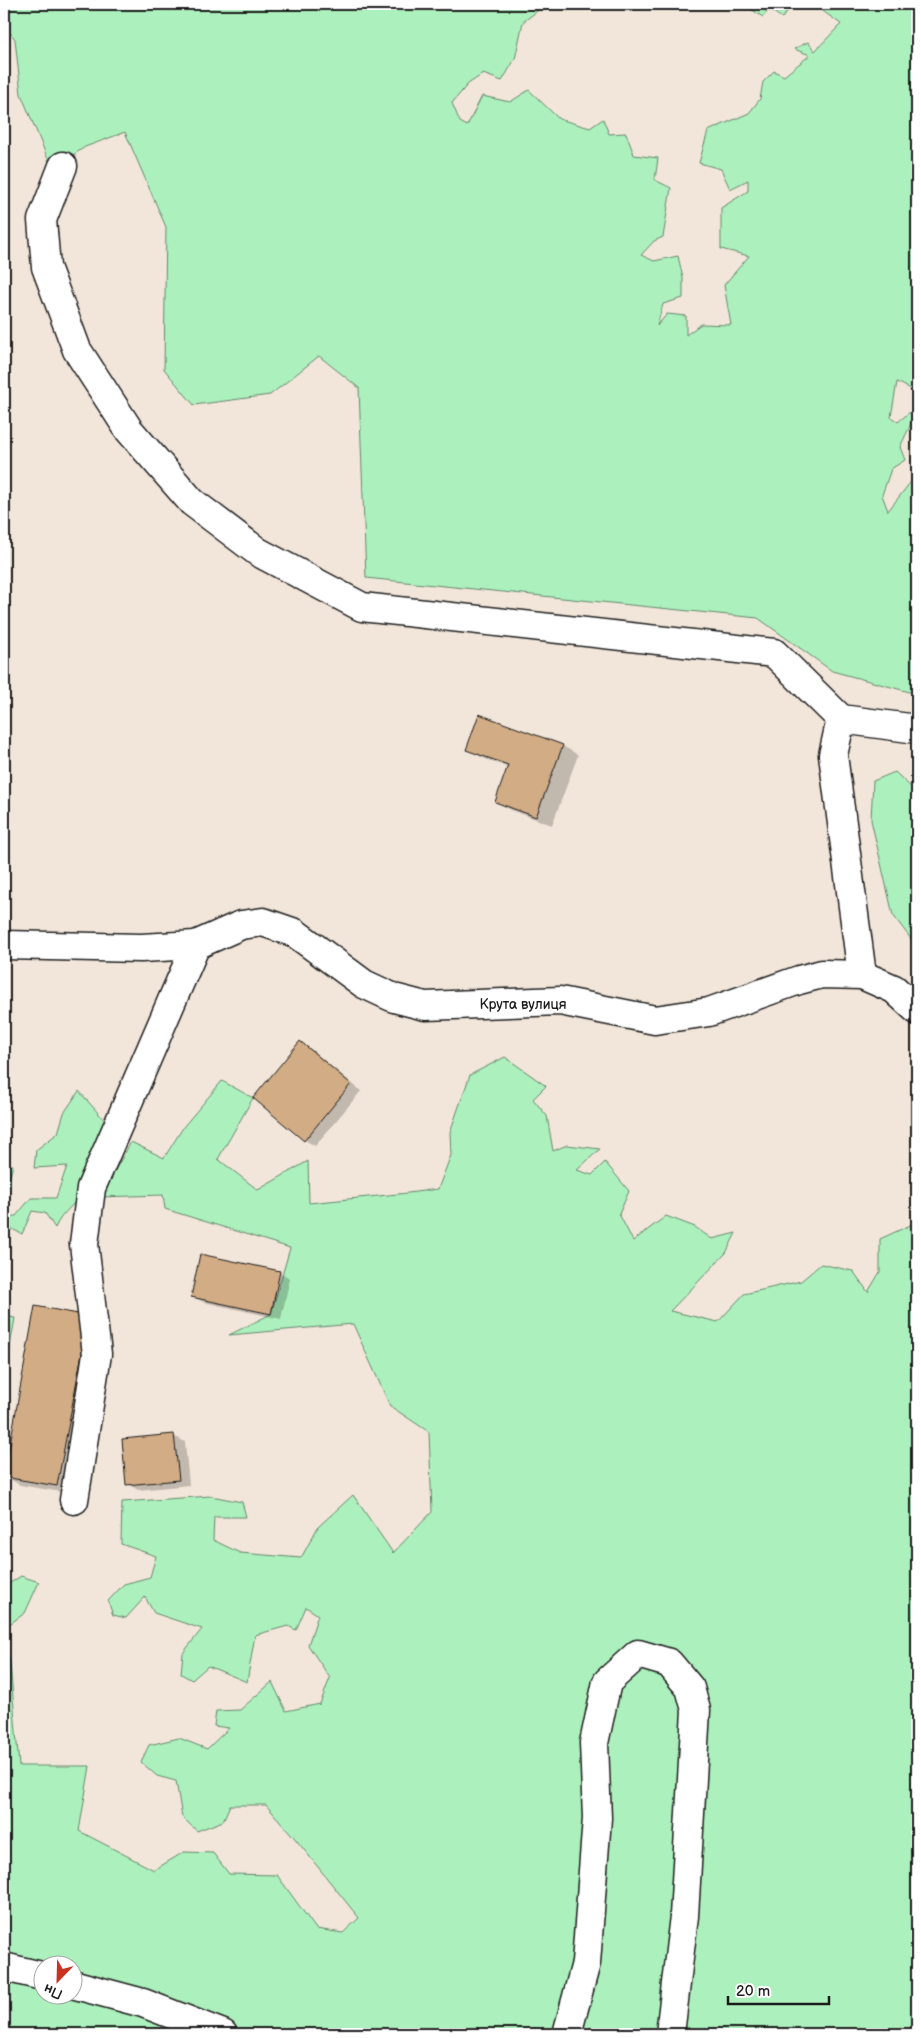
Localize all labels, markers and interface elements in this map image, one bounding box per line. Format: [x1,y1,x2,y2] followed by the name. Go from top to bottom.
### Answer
[479,996,567,1013] street label: Крута вулиця
[32,1956,82,2006] north arrow
[728,1973,830,2005] scale bar
[41,1980,65,2003] text: Пн
[736,1982,770,2001] text: 20 m

